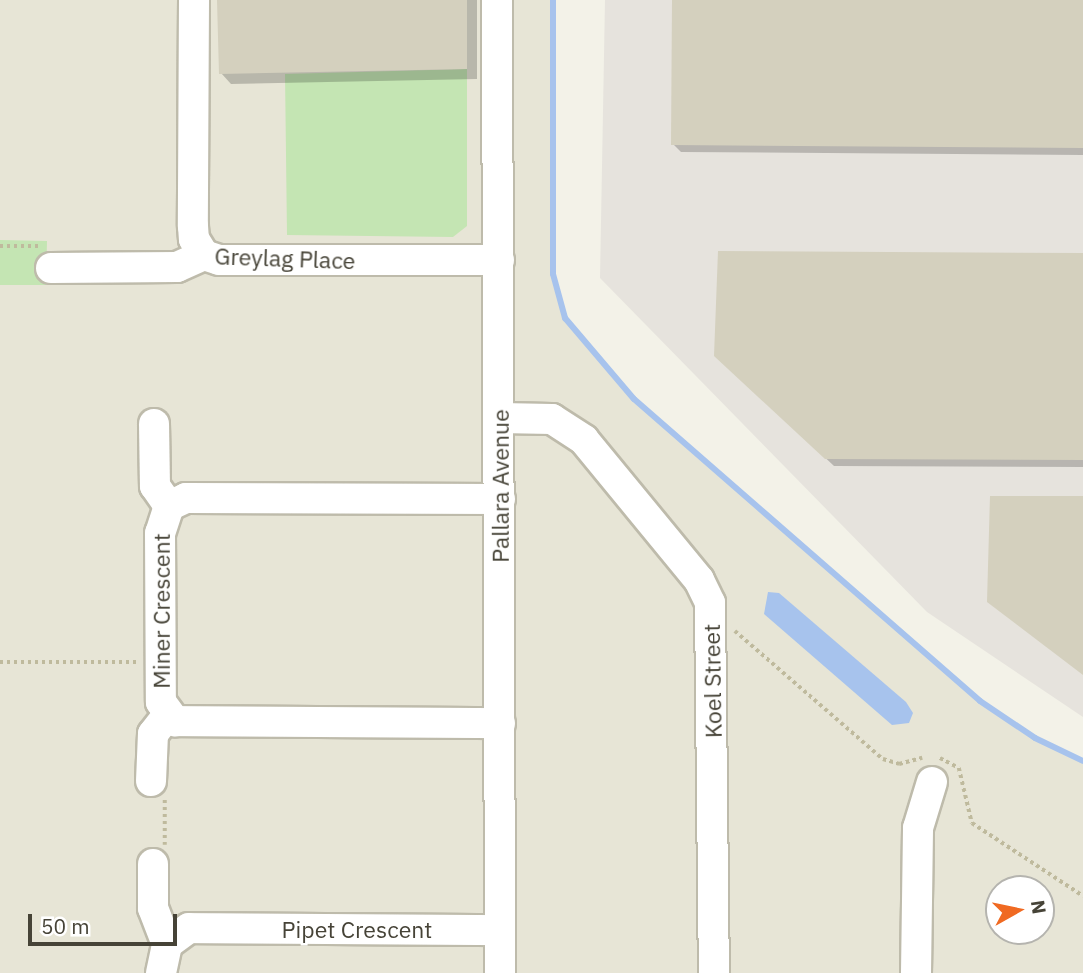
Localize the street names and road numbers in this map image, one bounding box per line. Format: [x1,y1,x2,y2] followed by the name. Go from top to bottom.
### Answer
[214,242,356,274] street label: Greylag Place
[486,409,514,563] street label: Pallara Avenue
[147,533,175,689] street label: Miner Crescent
[697,624,727,738] street label: Koel Street
[282,915,432,943] street label: Pipet Crescent

